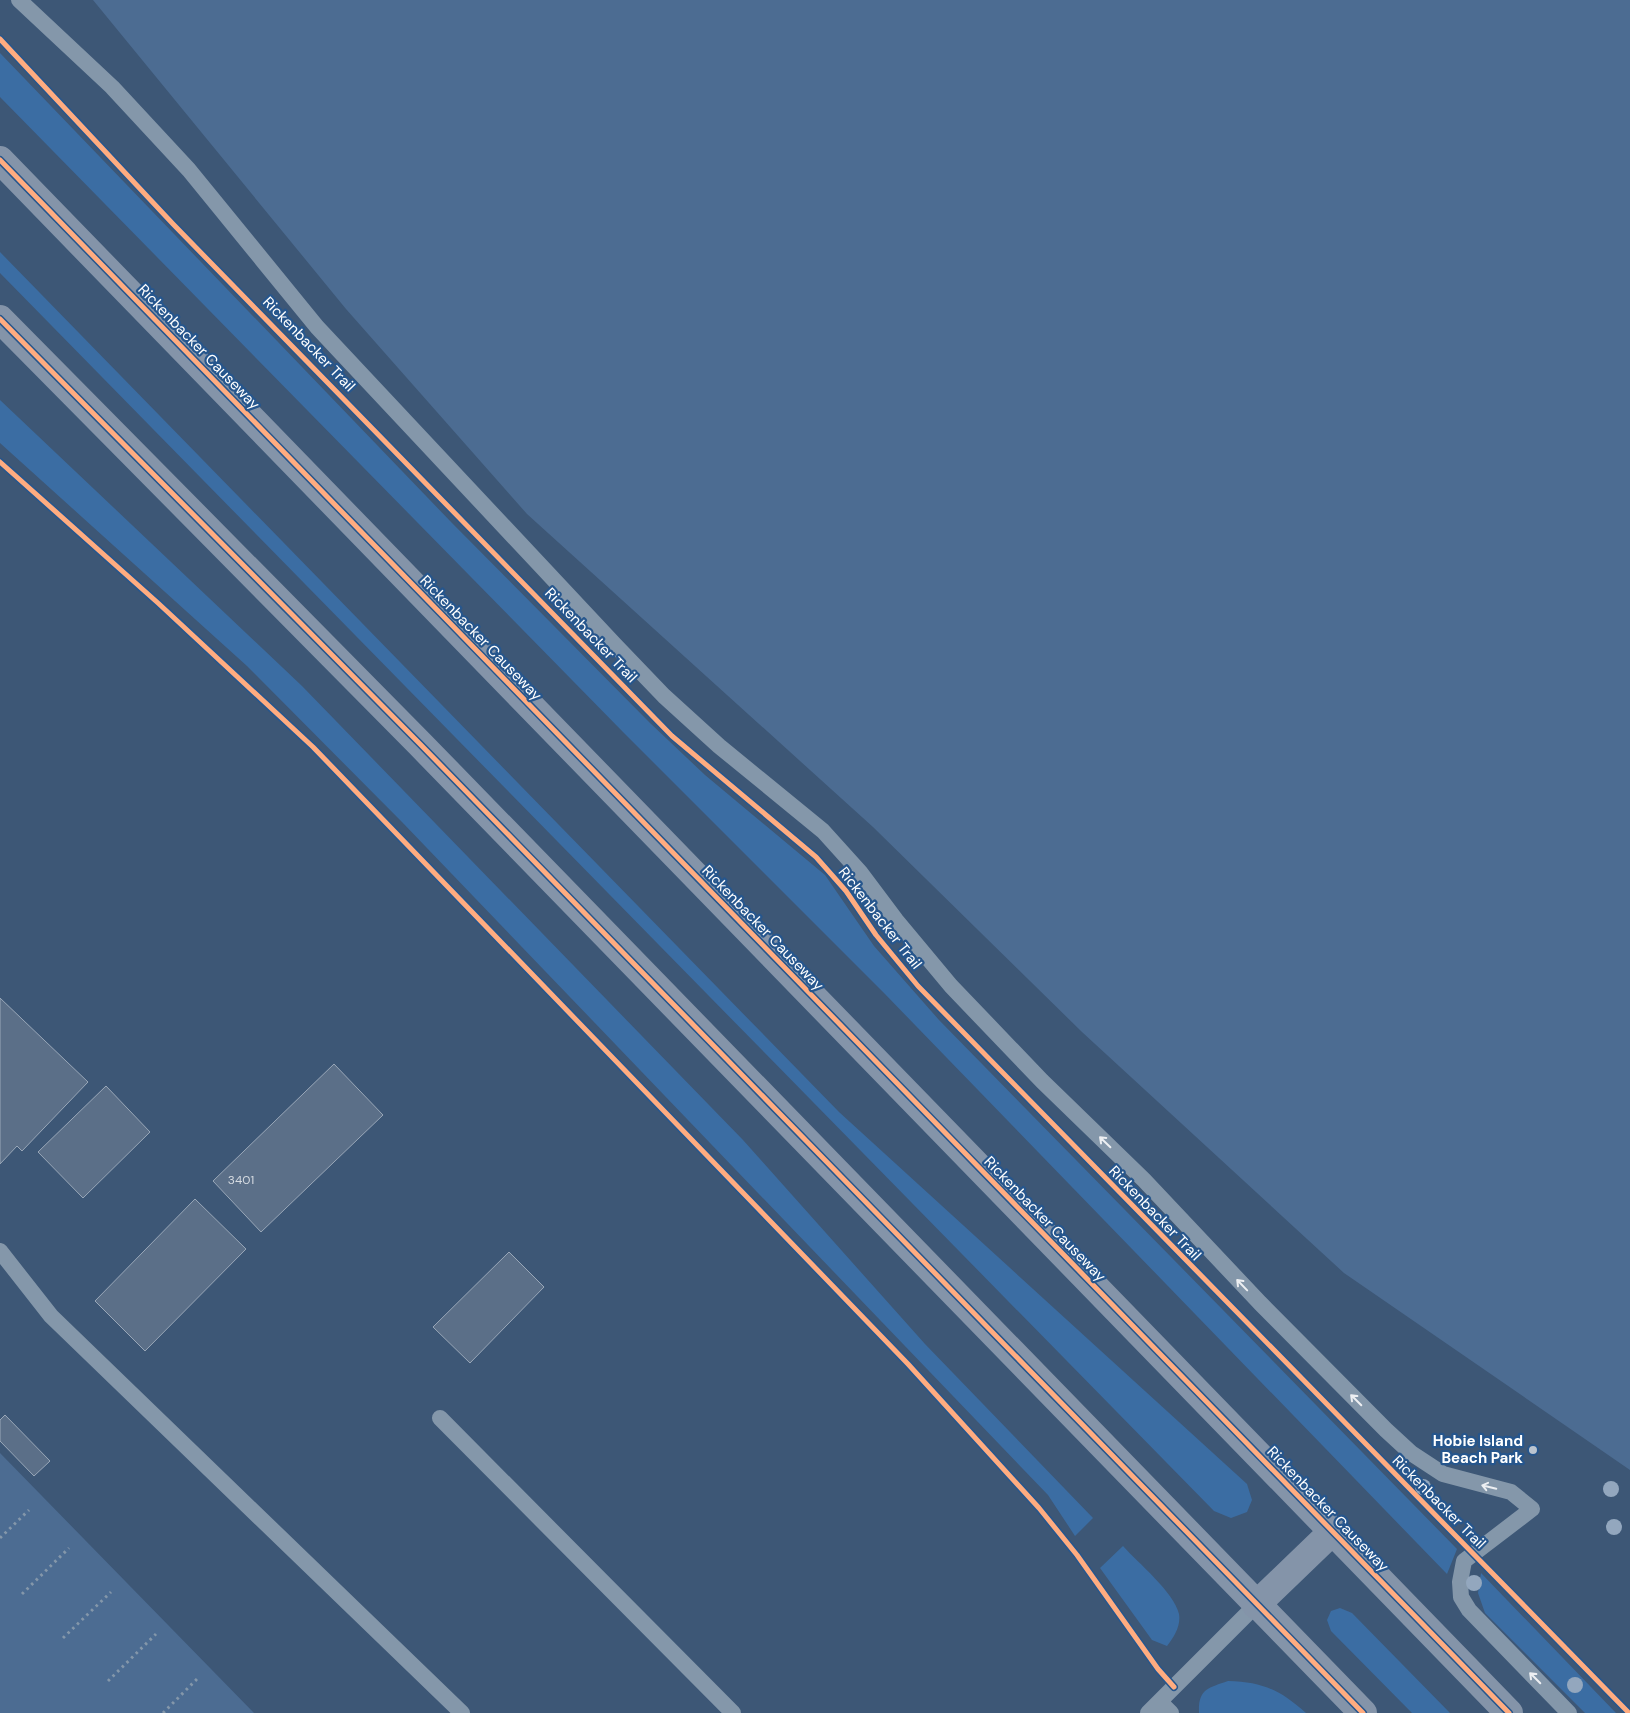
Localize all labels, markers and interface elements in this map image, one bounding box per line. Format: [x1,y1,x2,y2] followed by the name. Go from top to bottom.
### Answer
[134,280,265,415] street label: Rickenbacker Causeway
[259,292,359,396] street label: Rickenbacker Trail
[416,571,547,706] street label: Rickenbacker Causeway
[541,583,641,687] street label: Rickenbacker Trail
[698,861,829,996] street label: Rickenbacker Causeway
[834,863,926,973] street label: Rickenbacker Trail
[1099,1136,1111,1148] one-way arrow
[980,1152,1111,1287] street label: Rickenbacker Causeway
[1105,1161,1205,1265] street label: Rickenbacker Trail
[228,1172,254,1188] house number: 3401
[1236,1278,1248,1291] one-way arrow
[1350,1394,1362,1407] one-way arrow
[1433,1431,1523,1468] place label: Hobie Island Beach Park
[1263,1442,1394,1577] street label: Rickenbacker Causeway
[1527,1444,1539,1456] marker: Hobie Island Beach Park
[1388,1451,1490,1553] street label: Rickenbacker Trail
[1482,1482,1498,1491] one-way arrow
[1529,1672,1541,1684] one-way arrow

